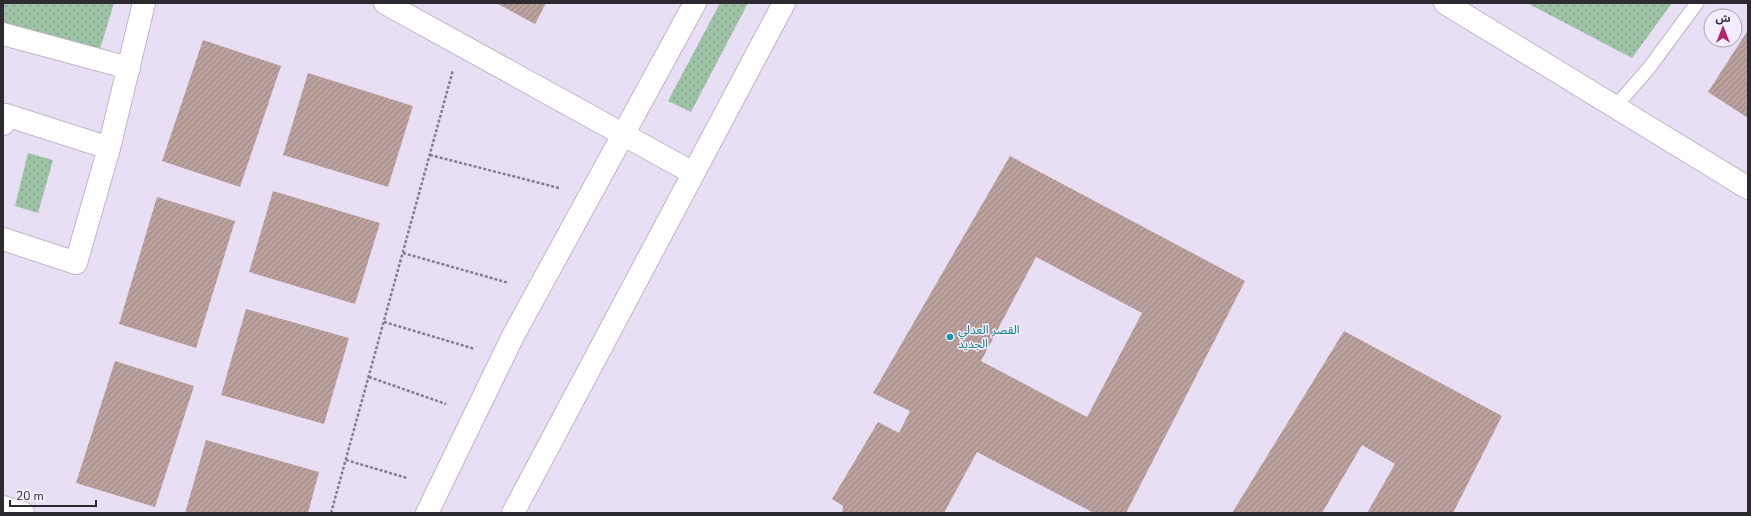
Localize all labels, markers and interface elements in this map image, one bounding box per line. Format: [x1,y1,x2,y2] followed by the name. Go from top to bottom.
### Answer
[1703,8,1743,48] north arrow
[1715,11,1731,26] text: ش
[958,322,1020,352] place label: القصر العدلي الجديد
[945,332,955,342] marker: القصر العدلي الجديد
[10,482,96,508] scale bar
[16,488,44,504] text: 20 m

